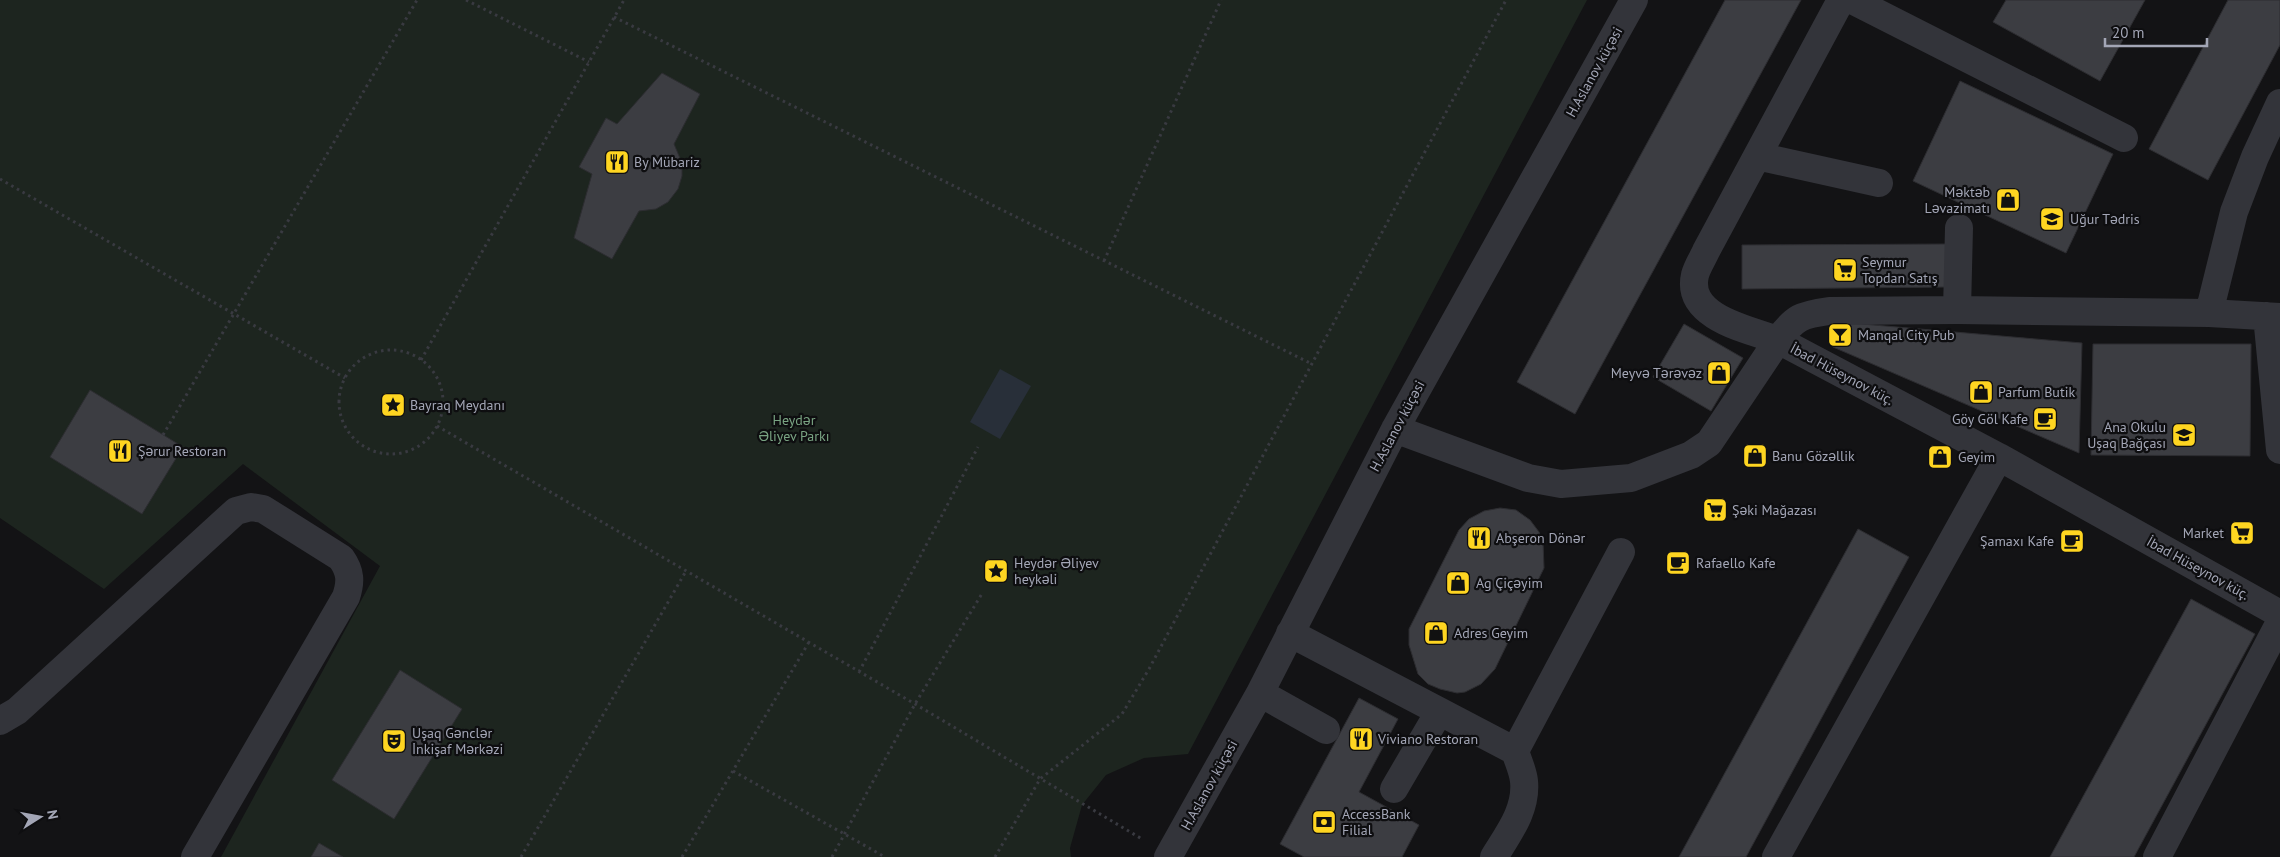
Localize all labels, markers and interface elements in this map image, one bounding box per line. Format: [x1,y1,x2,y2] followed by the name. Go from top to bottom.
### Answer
[2105,15,2208,47] scale bar
[2112,23,2145,42] text: 20 m
[1562,24,1626,120] street label: H.Aslanov küçəsi
[604,149,630,175] restaurant icon: By Mübariz
[634,153,700,171] place label: By Mübariz
[1924,183,1990,217] place label: Məktəb Ləvazimatı
[1995,187,2021,213] shop icon: Məktəb Ləvazimatı
[2039,206,2065,232] school or university icon: Uğur Tədris
[2070,210,2140,228] place label: Uğur Tədris
[1862,253,1938,287] place label: Seymur Topdan Satış
[1832,257,1858,283] supermarket icon: Seymur Topdan Satış
[1827,322,1853,348] bar icon: Manqal City Pub
[1858,326,1955,344] place label: Manqal City Pub
[1787,339,1897,409] street label: İbad Hüseynov küç.
[1706,360,1732,386] shop icon: Meyvə Tərəvəz
[1611,364,1702,382] place label: Meyvə Tərəvəz
[1365,377,1429,475] street label: H.Aslanov küçəsi
[1968,379,1994,405] shop icon: Parfum Butik
[1998,383,2075,401] place label: Parfum Butik
[380,392,406,418] place icon: Bayraq Meydanı
[410,396,505,414] place label: Bayraq Meydanı
[2032,406,2058,432] cafe icon: Göy Göl Kafe
[1952,410,2028,428] place label: Göy Göl Kafe
[758,411,830,445] park label: Heydər Əliyev Parkı
[2087,418,2166,452] place label: Ana Okulu Uşaq Bağçası
[2171,422,2197,448] school or university icon: Ana Okulu Uşaq Bağçası
[107,438,133,464] restaurant icon: Şərur Restoran
[138,442,226,460] place label: Şərur Restoran
[1742,443,1768,469] shop icon: Banu Gözəllik
[1927,444,1953,470] shop icon: Geyim
[1772,447,1855,465] place label: Banu Gözəllik
[1958,448,1995,466] place label: Geyim
[1702,497,1728,523] supermarket icon: Şəki Mağazası
[1732,501,1817,519] place label: Şəki Mağazası
[2229,520,2255,546] supermarket icon: Market
[2183,524,2224,542] place label: Market
[1466,525,1492,551] restaurant icon: Abşeron Dönər
[2059,528,2085,554] cafe icon: Şamaxı Kafe
[1496,529,1586,547] place label: Abşeron Dönər
[1980,532,2054,550] place label: Şamaxı Kafe
[2144,532,2252,604] street label: İbad Hüseynov küç.
[1665,550,1691,576] cafe icon: Rafaello Kafe
[1014,554,1099,588] place label: Heydər Əliyev heykəli
[1696,554,1776,572] place label: Rafaello Kafe
[983,558,1009,584] place icon: Heydər Əliyev heykəli
[1445,570,1471,596] shop icon: Ag Çiçəyim
[1476,574,1543,592] place label: Ag Çiçəyim
[1423,620,1449,646] shop icon: Adres Geyim
[1454,624,1528,642] place label: Adres Geyim
[412,724,503,758] place label: Uşaq Gənclər İnkişaf Mərkəzi
[1348,726,1374,752] restaurant icon: Viviano Restoran
[381,728,407,754] theatre icon: Uşaq Gənclər İnkişaf Mərkəzi
[1377,730,1478,748] place label: Viviano Restoran
[1177,737,1241,833] street label: H.Aslanov küçəsi
[15,792,65,842] north arrow
[1342,805,1411,839] place label: AccessBank Filial
[43,808,62,821] text: N
[1311,809,1337,835] bank icon: AccessBank Filial

